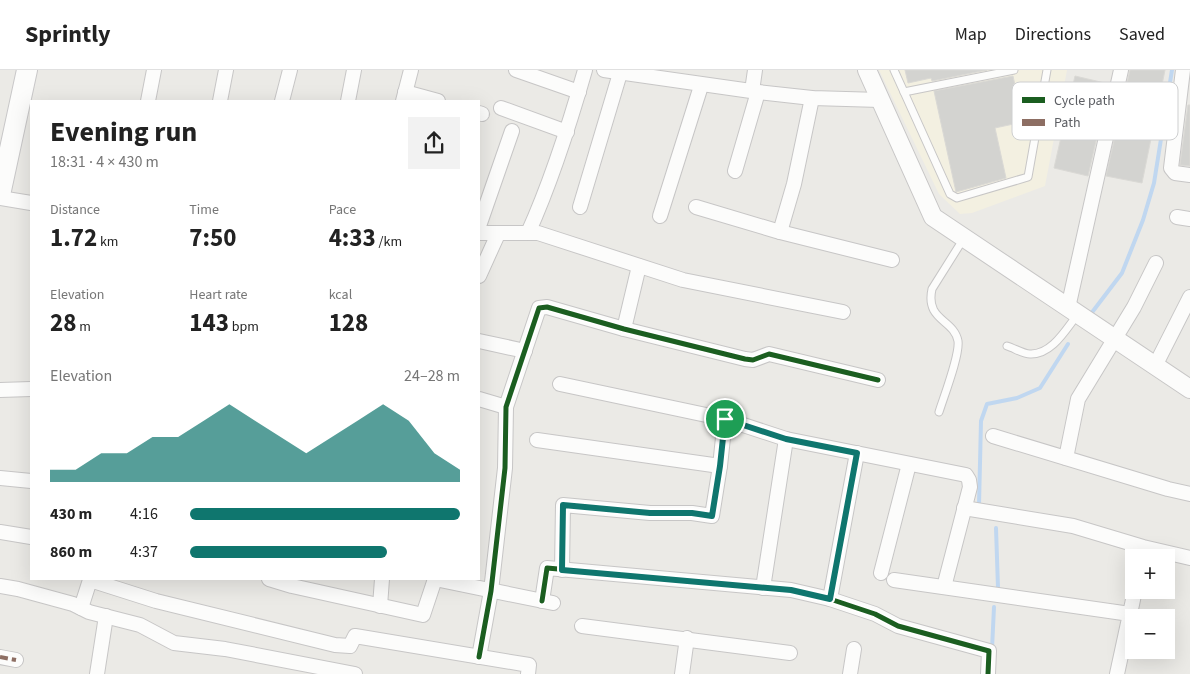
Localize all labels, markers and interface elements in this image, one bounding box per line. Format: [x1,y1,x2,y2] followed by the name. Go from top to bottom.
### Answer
[25,17,111,52] text: Sprintly
[955,22,987,47] text: Map
[1015,22,1091,47] text: Directions
[1119,22,1165,47] text: Saved
[1012,82,1178,140] legend
[1054,91,1115,111] text: Cycle path
[50,112,197,152] text: Evening run
[1054,113,1081,133] text: Path
[408,117,460,169] button: share
[50,151,159,173] text: 18:31 · 4 × 430 m
[50,200,100,220] text: Distance
[189,200,219,220] text: Time
[329,200,356,220] text: Pace
[50,220,97,256] text: 1.72
[189,220,236,256] text: 7:50
[329,220,376,256] text: 4:33
[97,232,118,252] text: km
[376,232,402,252] text: /km
[50,285,105,305] text: Elevation
[189,285,248,305] text: Heart rate
[329,285,352,305] text: kcal
[50,305,76,341] text: 28
[189,305,229,341] text: 143
[329,305,368,341] text: 128
[76,317,91,337] text: m
[229,317,259,337] text: bpm
[50,365,112,387] text: Elevation
[404,365,460,387] text: 24–28 m
[704,398,746,440] pin
[711,405,739,433] icon: arrive
[50,503,92,525] text: 430 m
[130,503,158,525] text: 4:16
[50,541,92,563] text: 860 m
[130,541,158,563] text: 4:37
[1125,549,1175,659] map controls
[1125,549,1175,599] button: +
[1125,609,1175,659] button: −

